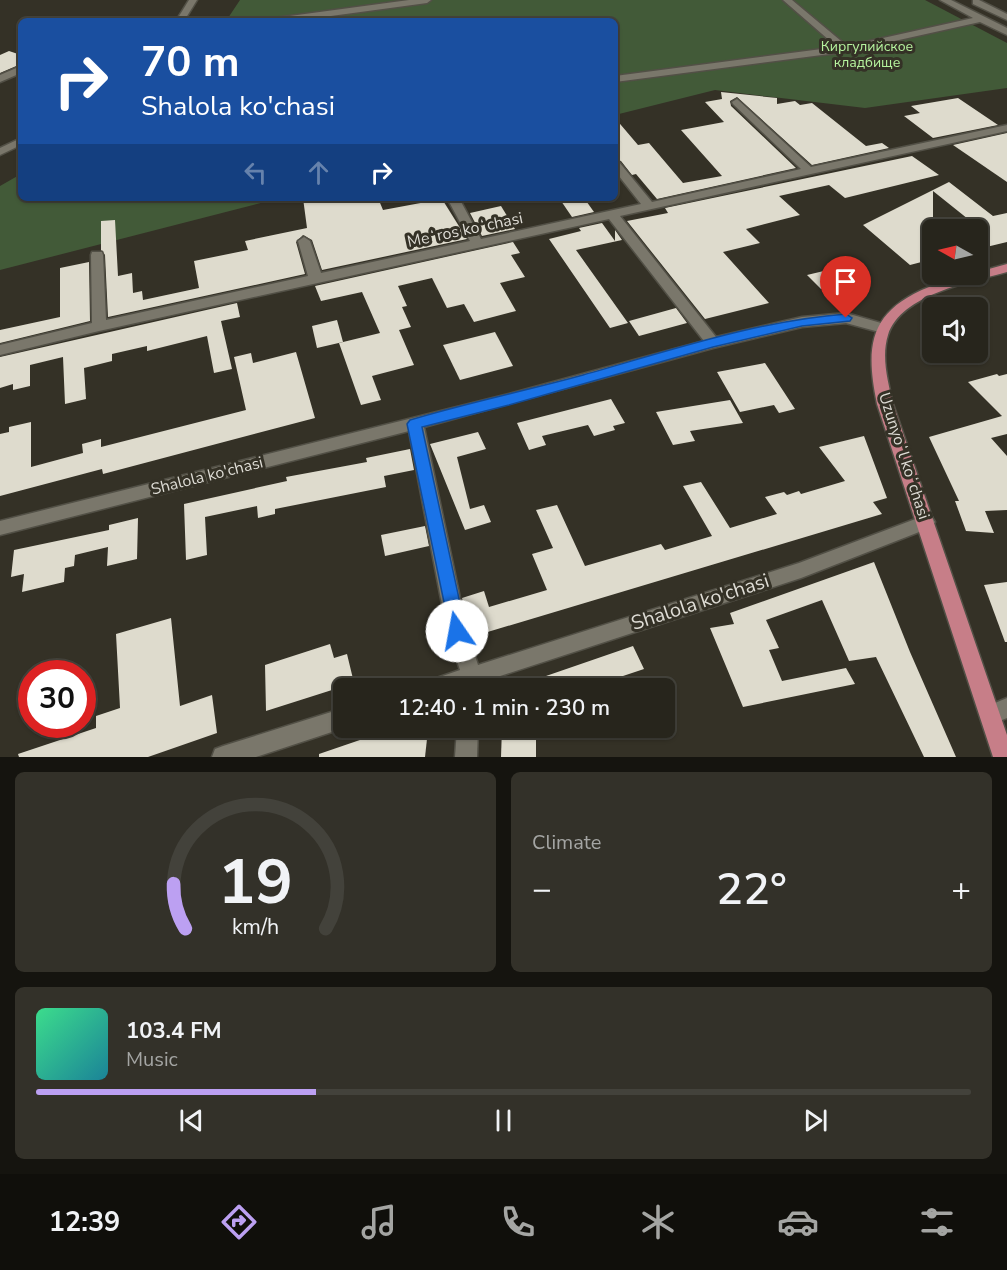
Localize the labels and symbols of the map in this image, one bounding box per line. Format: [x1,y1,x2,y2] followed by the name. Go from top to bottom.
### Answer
[821,37,913,72] park label: Киргулийское кладбище
[405,207,525,253] street label: Meʻros koʻchasi
[922,219,988,285] north arrow
[820,256,871,318] pin
[873,390,935,522] street label: Uzunyoʻl koʻchasi
[149,451,265,501] street label: Shalola ko'chasi
[628,567,772,637] street label: Shalola ko'chasi
[425,599,489,663] position arrow
[18,660,96,738] speed limit sign: 30

